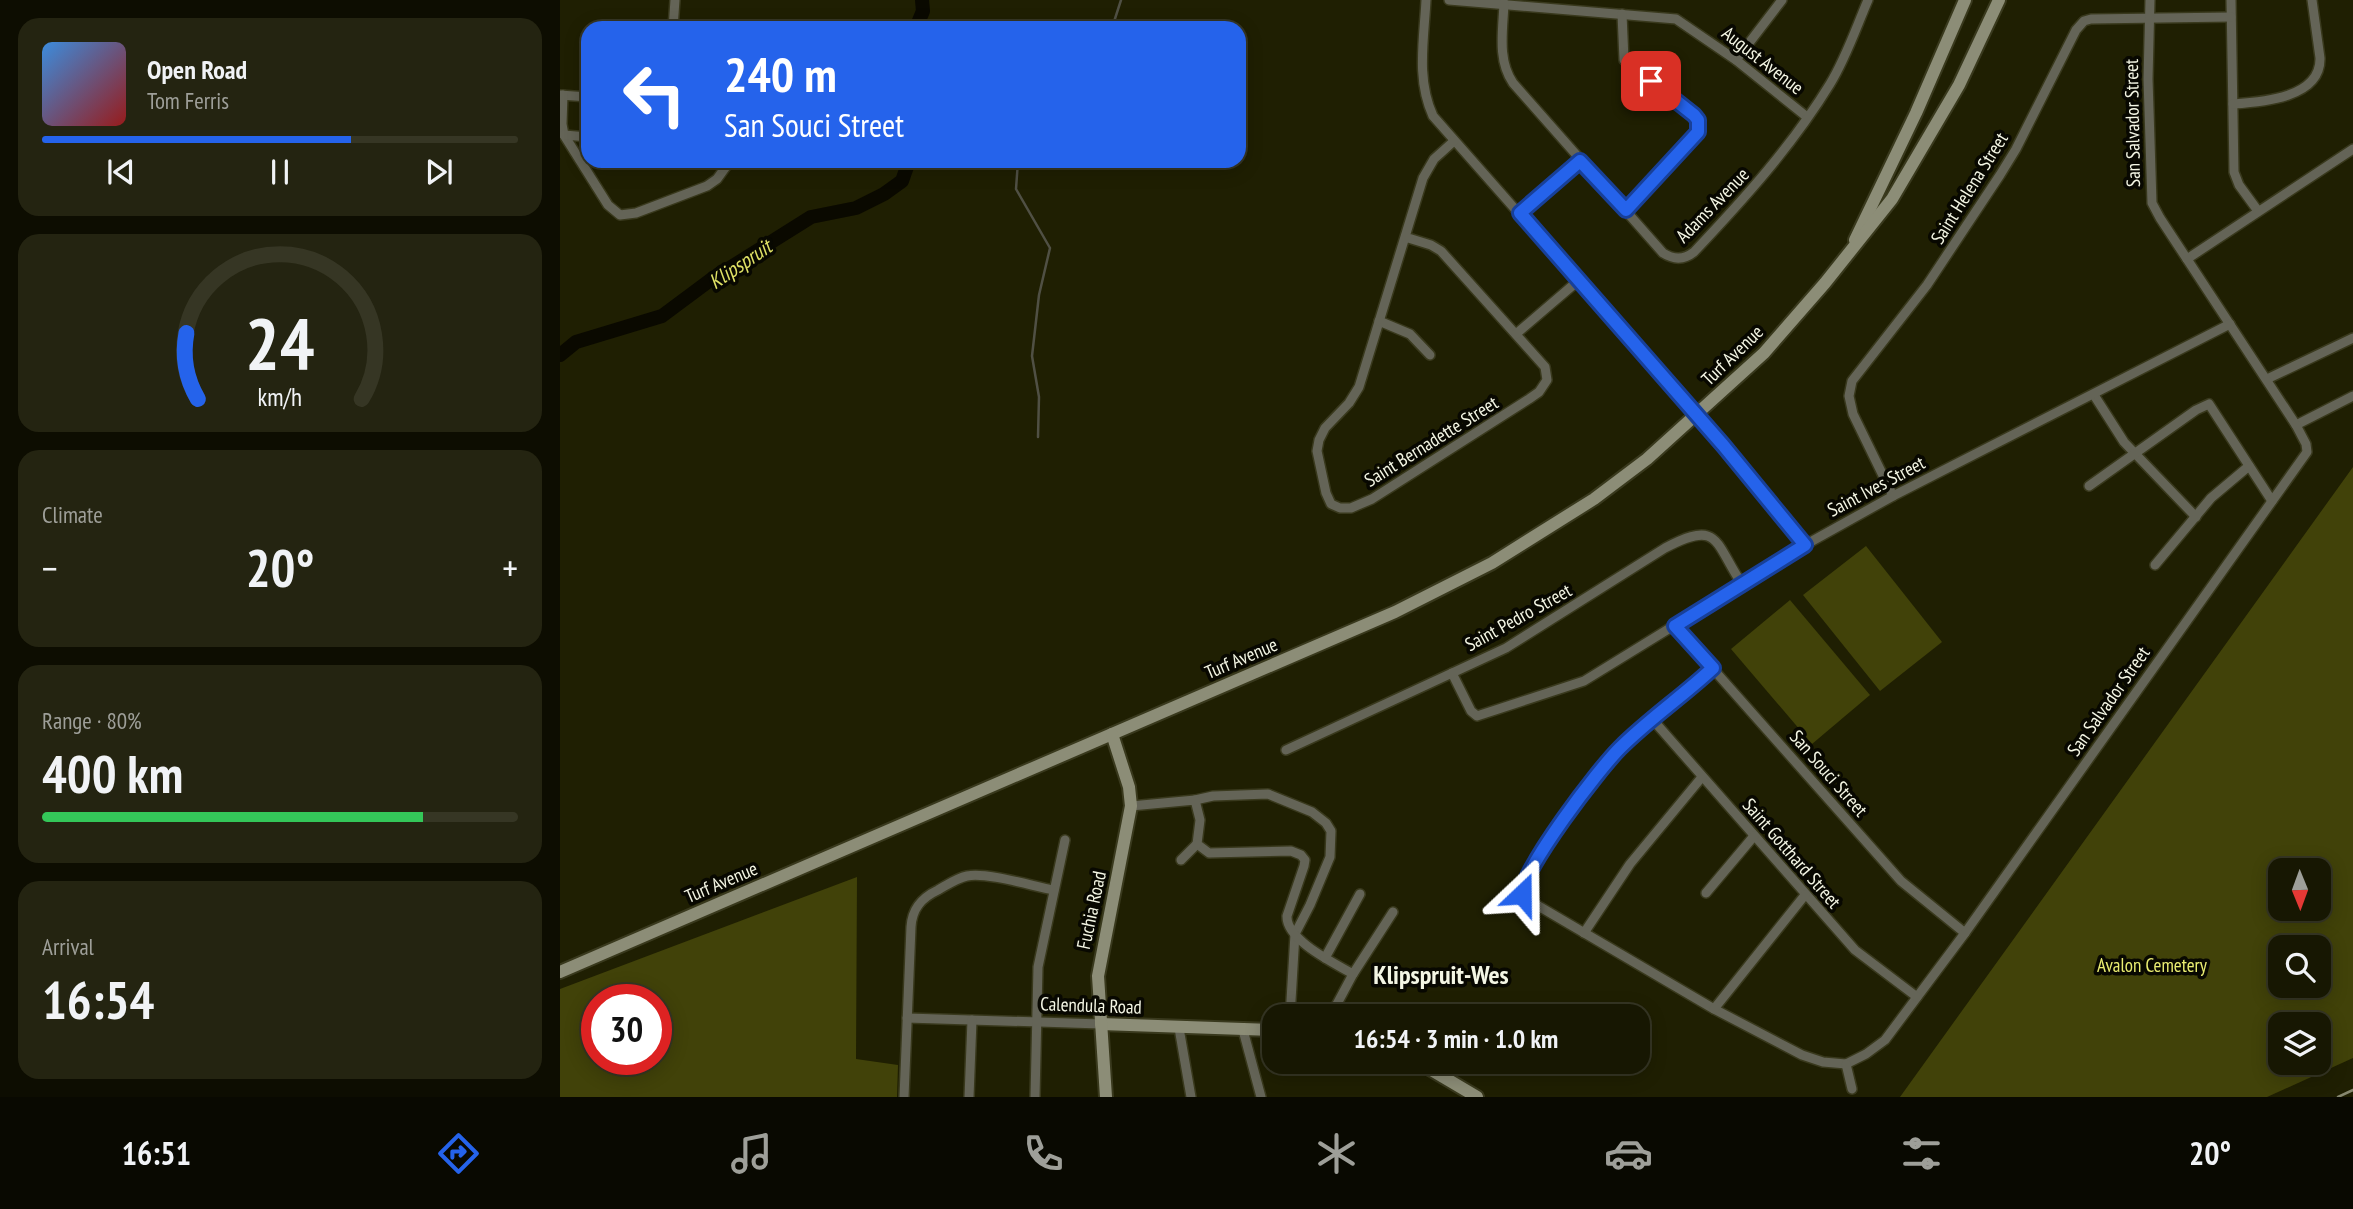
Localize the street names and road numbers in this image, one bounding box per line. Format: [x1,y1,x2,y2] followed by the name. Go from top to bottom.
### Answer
[1717,21,1809,99] street label: August Avenue
[2119,58,2145,187] street label: San Salvador Street
[1925,127,2013,248] street label: Saint Helena Street
[1670,162,1754,248] street label: Adams Avenue
[1696,320,1768,390] street label: Turf Avenue
[1360,390,1503,492] street label: Saint Bernadette Street
[1823,450,1929,522] street label: Saint Ives Street
[1460,577,1576,656] street label: Saint Pedro Street
[1201,632,1281,684] street label: Turf Avenue
[2061,641,2155,760] street label: San Salvador Street
[1785,725,1874,822] street label: San Souci Street
[1738,793,1847,914] street label: Saint Gotthard Street
[681,856,761,908] street label: Turf Avenue
[1071,869,1111,951] street label: Fuchia Road
[1040,991,1142,1019] street label: Calendula Road

